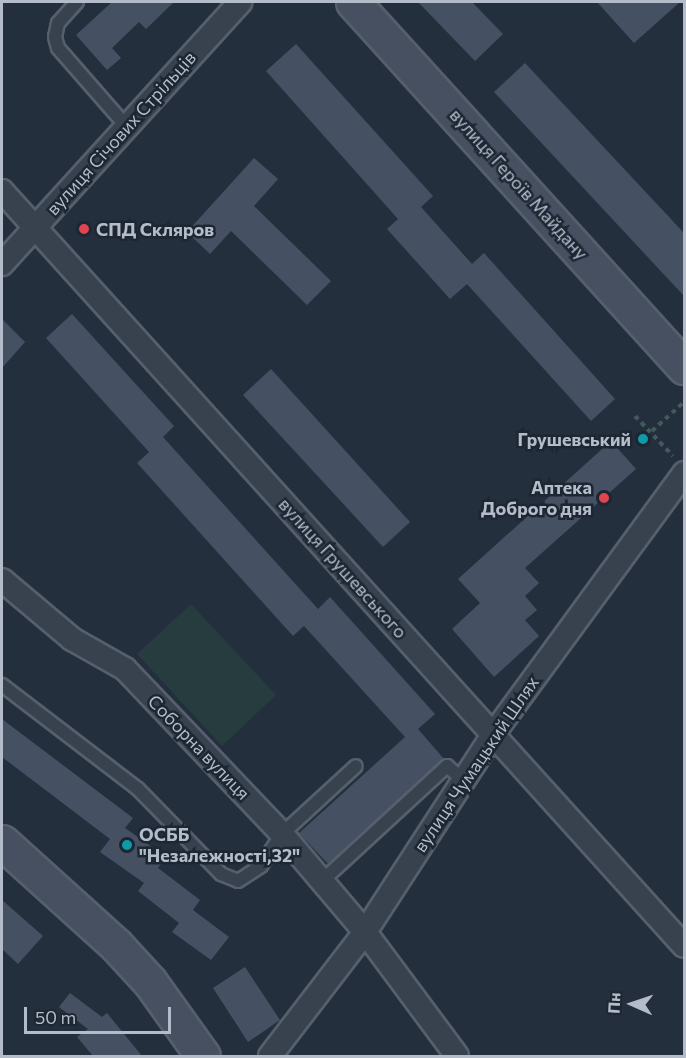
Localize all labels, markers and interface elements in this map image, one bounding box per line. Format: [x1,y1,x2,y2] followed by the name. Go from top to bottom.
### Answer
[42,47,200,219] street label: вулиця Січових Стрільців
[446,104,592,264] street label: вулиця Героїв Майдану
[96,218,214,240] place label: СПД Скляров
[77,222,91,236] marker: СПД Скляров
[517,428,631,450] place label: Грушевський
[636,432,650,446] marker: Грушевський
[481,477,592,520] place label: Аптека Доброго дня
[597,491,611,505] marker: Аптека Доброго дня
[274,493,412,643] street label: вулиця Грушевського
[409,672,543,856] street label: вулиця Чумацький Шлях
[144,690,254,804] street label: Соборна вулиця
[139,824,300,866] place label: ОСББ "Незалежності,32"
[120,838,134,852] marker: ОСББ "Незалежності,32"
[602,974,662,1034] north arrow
[603,992,624,1014] text: Пн
[27,995,174,1033] scale bar
[35,1006,76,1028] text: 50 m

